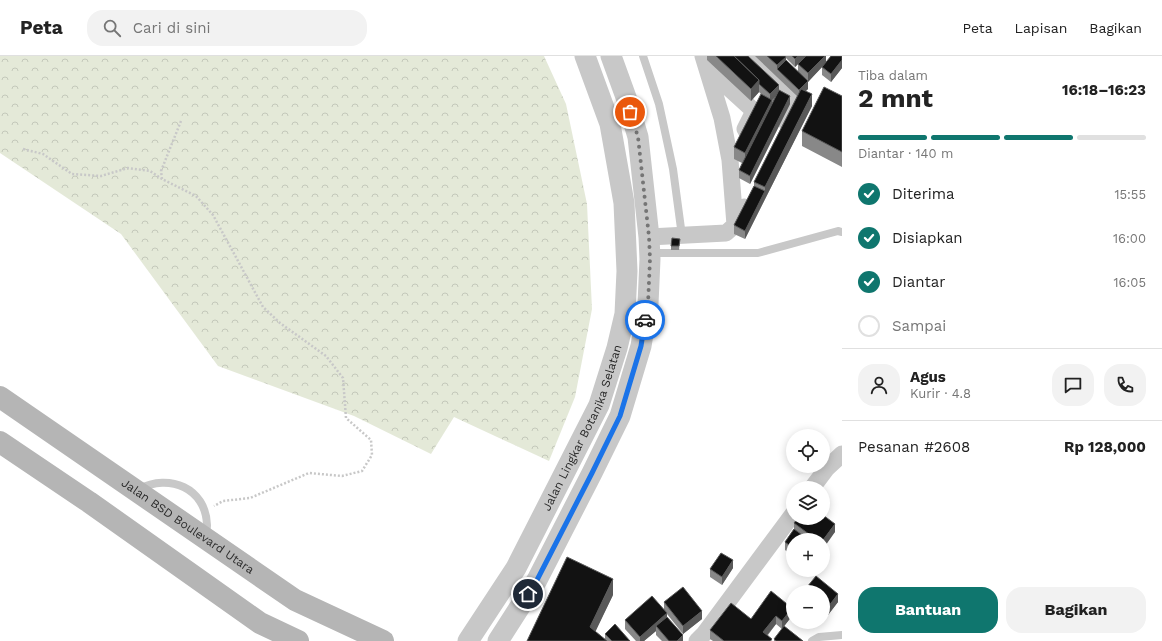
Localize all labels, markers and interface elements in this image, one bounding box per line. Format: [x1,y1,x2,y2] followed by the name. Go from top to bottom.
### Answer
[87,10,367,46] search box
[20,16,63,39] text: Peta
[101,17,123,39] icon: search
[133,19,210,37] text: Cari di sini
[963,20,993,36] text: Peta
[1015,20,1067,36] text: Lapisan
[1089,20,1142,36] text: Bagikan
[858,68,928,83] text: Tiba dalam
[1062,81,1146,99] text: 16:18–16:23
[858,83,933,113] text: 2 mnt
[613,95,647,129] pin
[619,101,641,123] icon: bag
[858,146,953,161] text: Diantar · 140 m
[858,183,880,205] icon: check
[892,185,955,203] text: Diterima
[1114,187,1146,202] text: 15:55
[858,227,880,249] icon: check
[892,229,963,247] text: Disiapkan
[1113,231,1146,246] text: 16:00
[858,271,880,293] icon: check
[892,273,945,291] text: Diantar
[1114,275,1146,290] text: 16:05
[625,300,665,340] courier
[634,309,656,331] icon: car
[892,317,946,335] text: Sampai
[539,343,625,513] street label: Jalan Lingkar Botanika Selatan
[858,364,900,406] button: person
[1052,364,1094,406] button: chat
[1104,364,1146,406] button: phone
[910,368,946,386] text: Agus
[910,386,971,401] text: Kurir · 4.8
[786,429,830,629] map controls
[786,429,830,473] button: locate
[858,438,970,456] text: Pesanan #2608
[1064,438,1146,456] text: Rp 128,000
[119,476,257,577] street label: Jalan BSD Boulevard Utara
[786,481,830,525] button: layers
[786,533,830,577] button: +
[511,577,545,611] pin
[517,583,539,605] icon: home
[786,585,830,629] button: −
[858,587,998,633] button: Bantuan
[1006,587,1146,633] button: Bagikan

